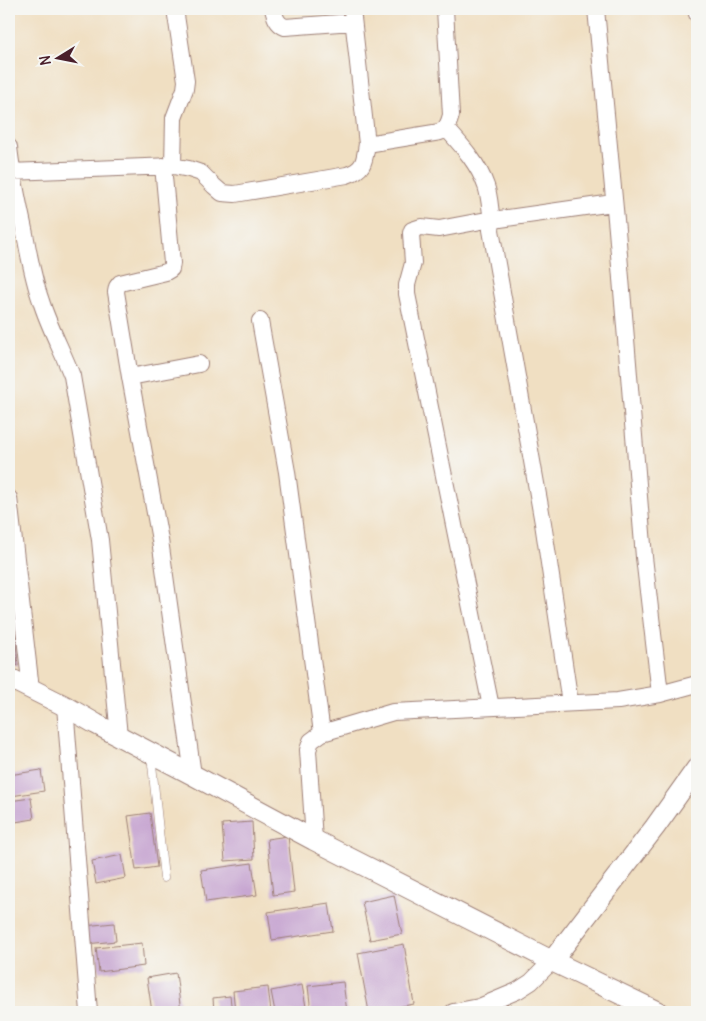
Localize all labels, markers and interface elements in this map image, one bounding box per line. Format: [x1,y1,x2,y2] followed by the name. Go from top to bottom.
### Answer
[32,32,82,82] north arrow
[35,54,55,67] text: N

